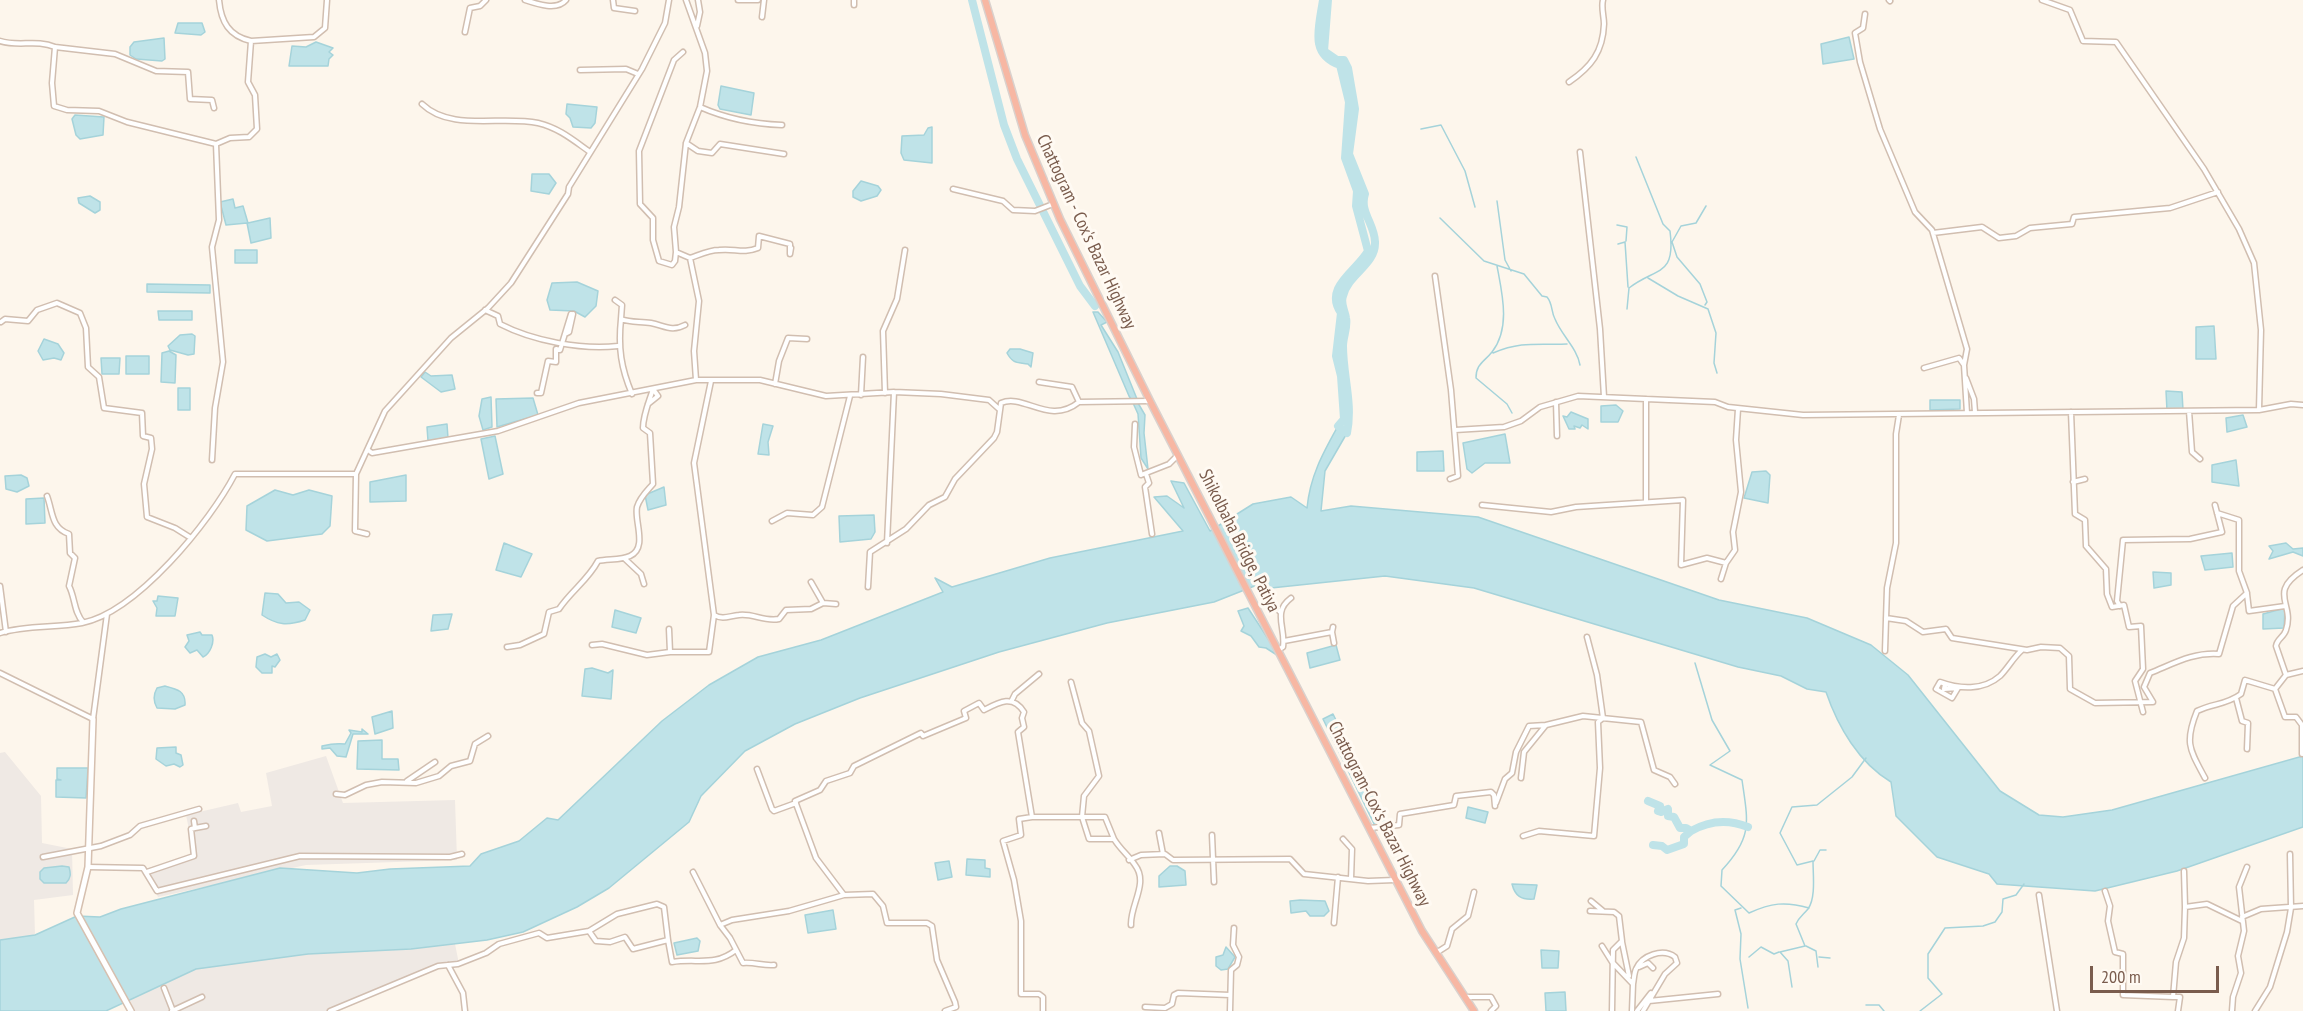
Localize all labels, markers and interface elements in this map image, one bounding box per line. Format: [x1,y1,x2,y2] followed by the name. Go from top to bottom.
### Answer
[1031,131,1141,333] street label: Chattogram - Cox's Bazar Highway
[1194,466,1284,616] street label: Shikolbaha Bridge, Patiya
[1323,718,1435,910] street label: Chattogram-Cox's Bazar Highway
[2093,954,2222,992] scale bar
[2101,965,2141,988] text: 200 m

